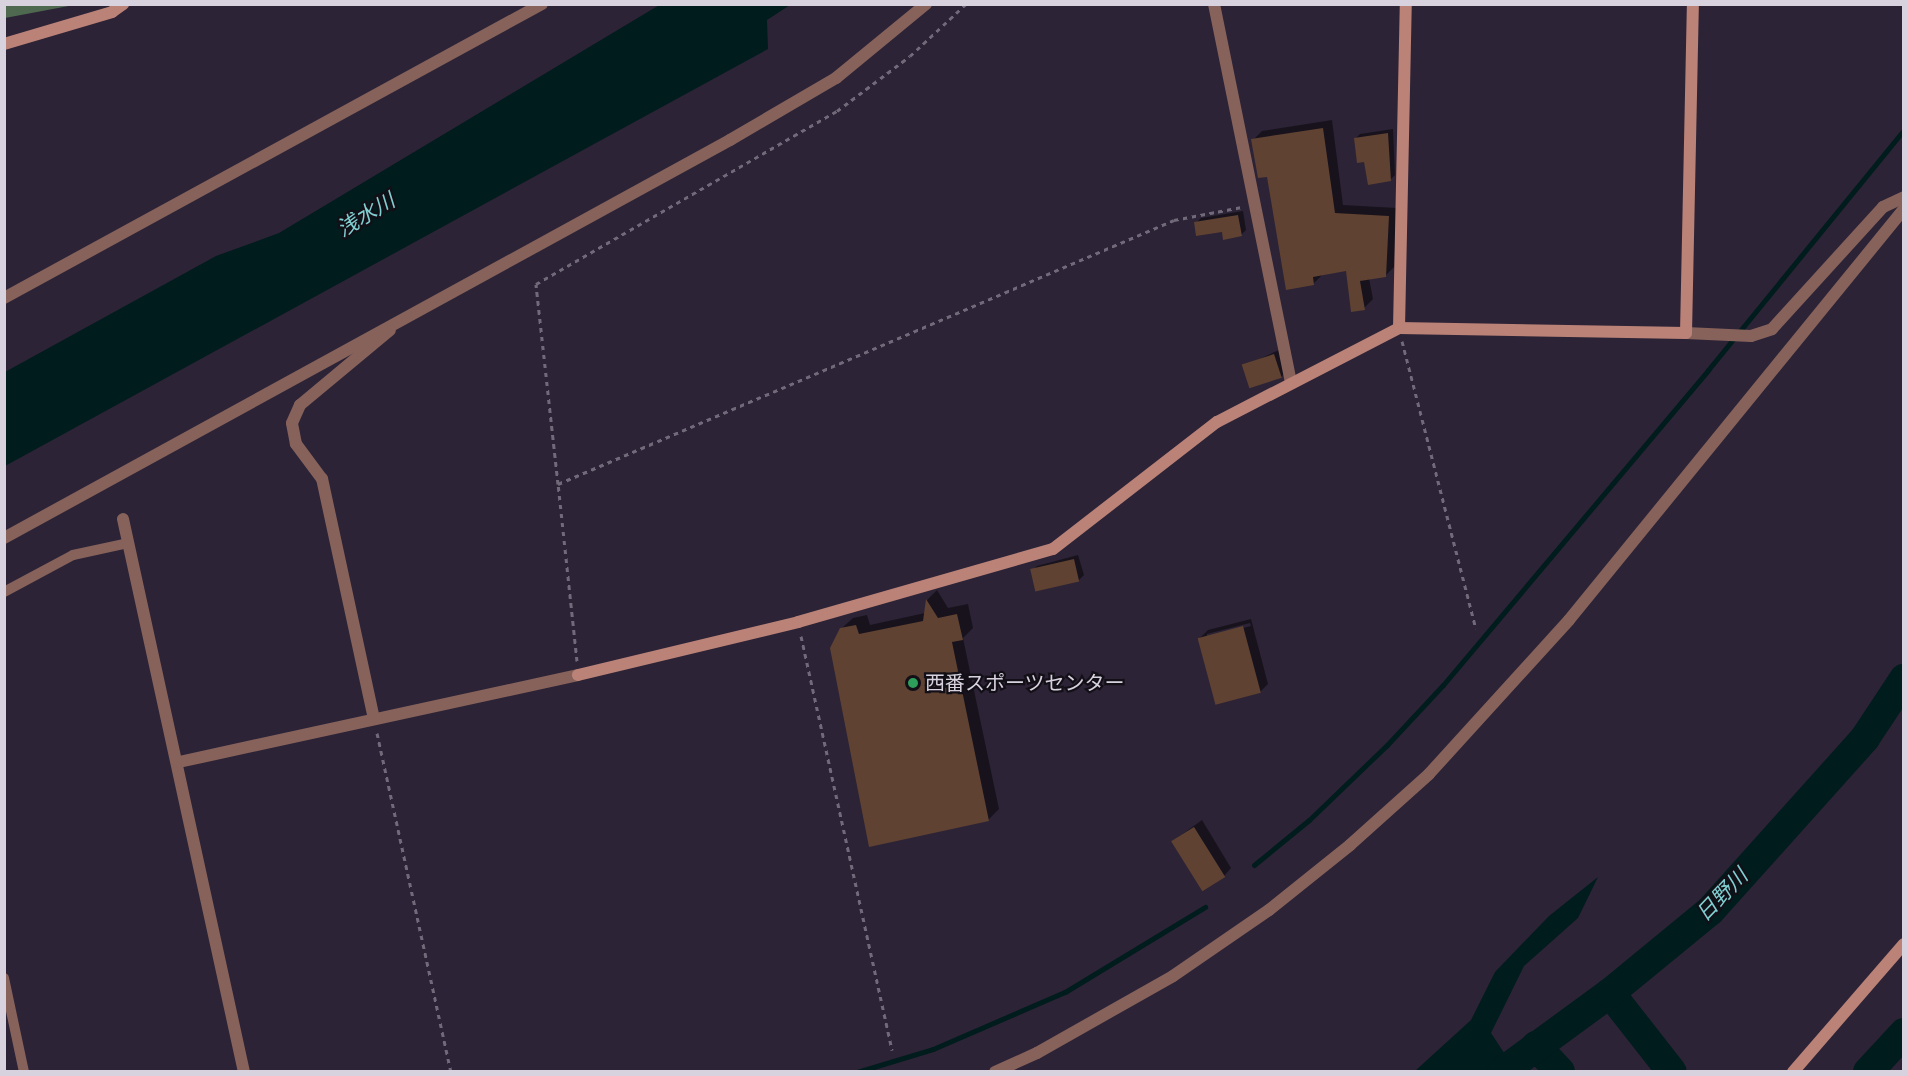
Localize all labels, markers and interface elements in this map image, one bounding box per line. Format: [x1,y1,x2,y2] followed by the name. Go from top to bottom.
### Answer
[333,188,399,242] water label: 浅水川
[925,671,1125,695] place label: 西番スポーツセンター
[906,676,920,690] marker: 西番スポーツセンター
[1691,864,1753,926] water label: 日野川

